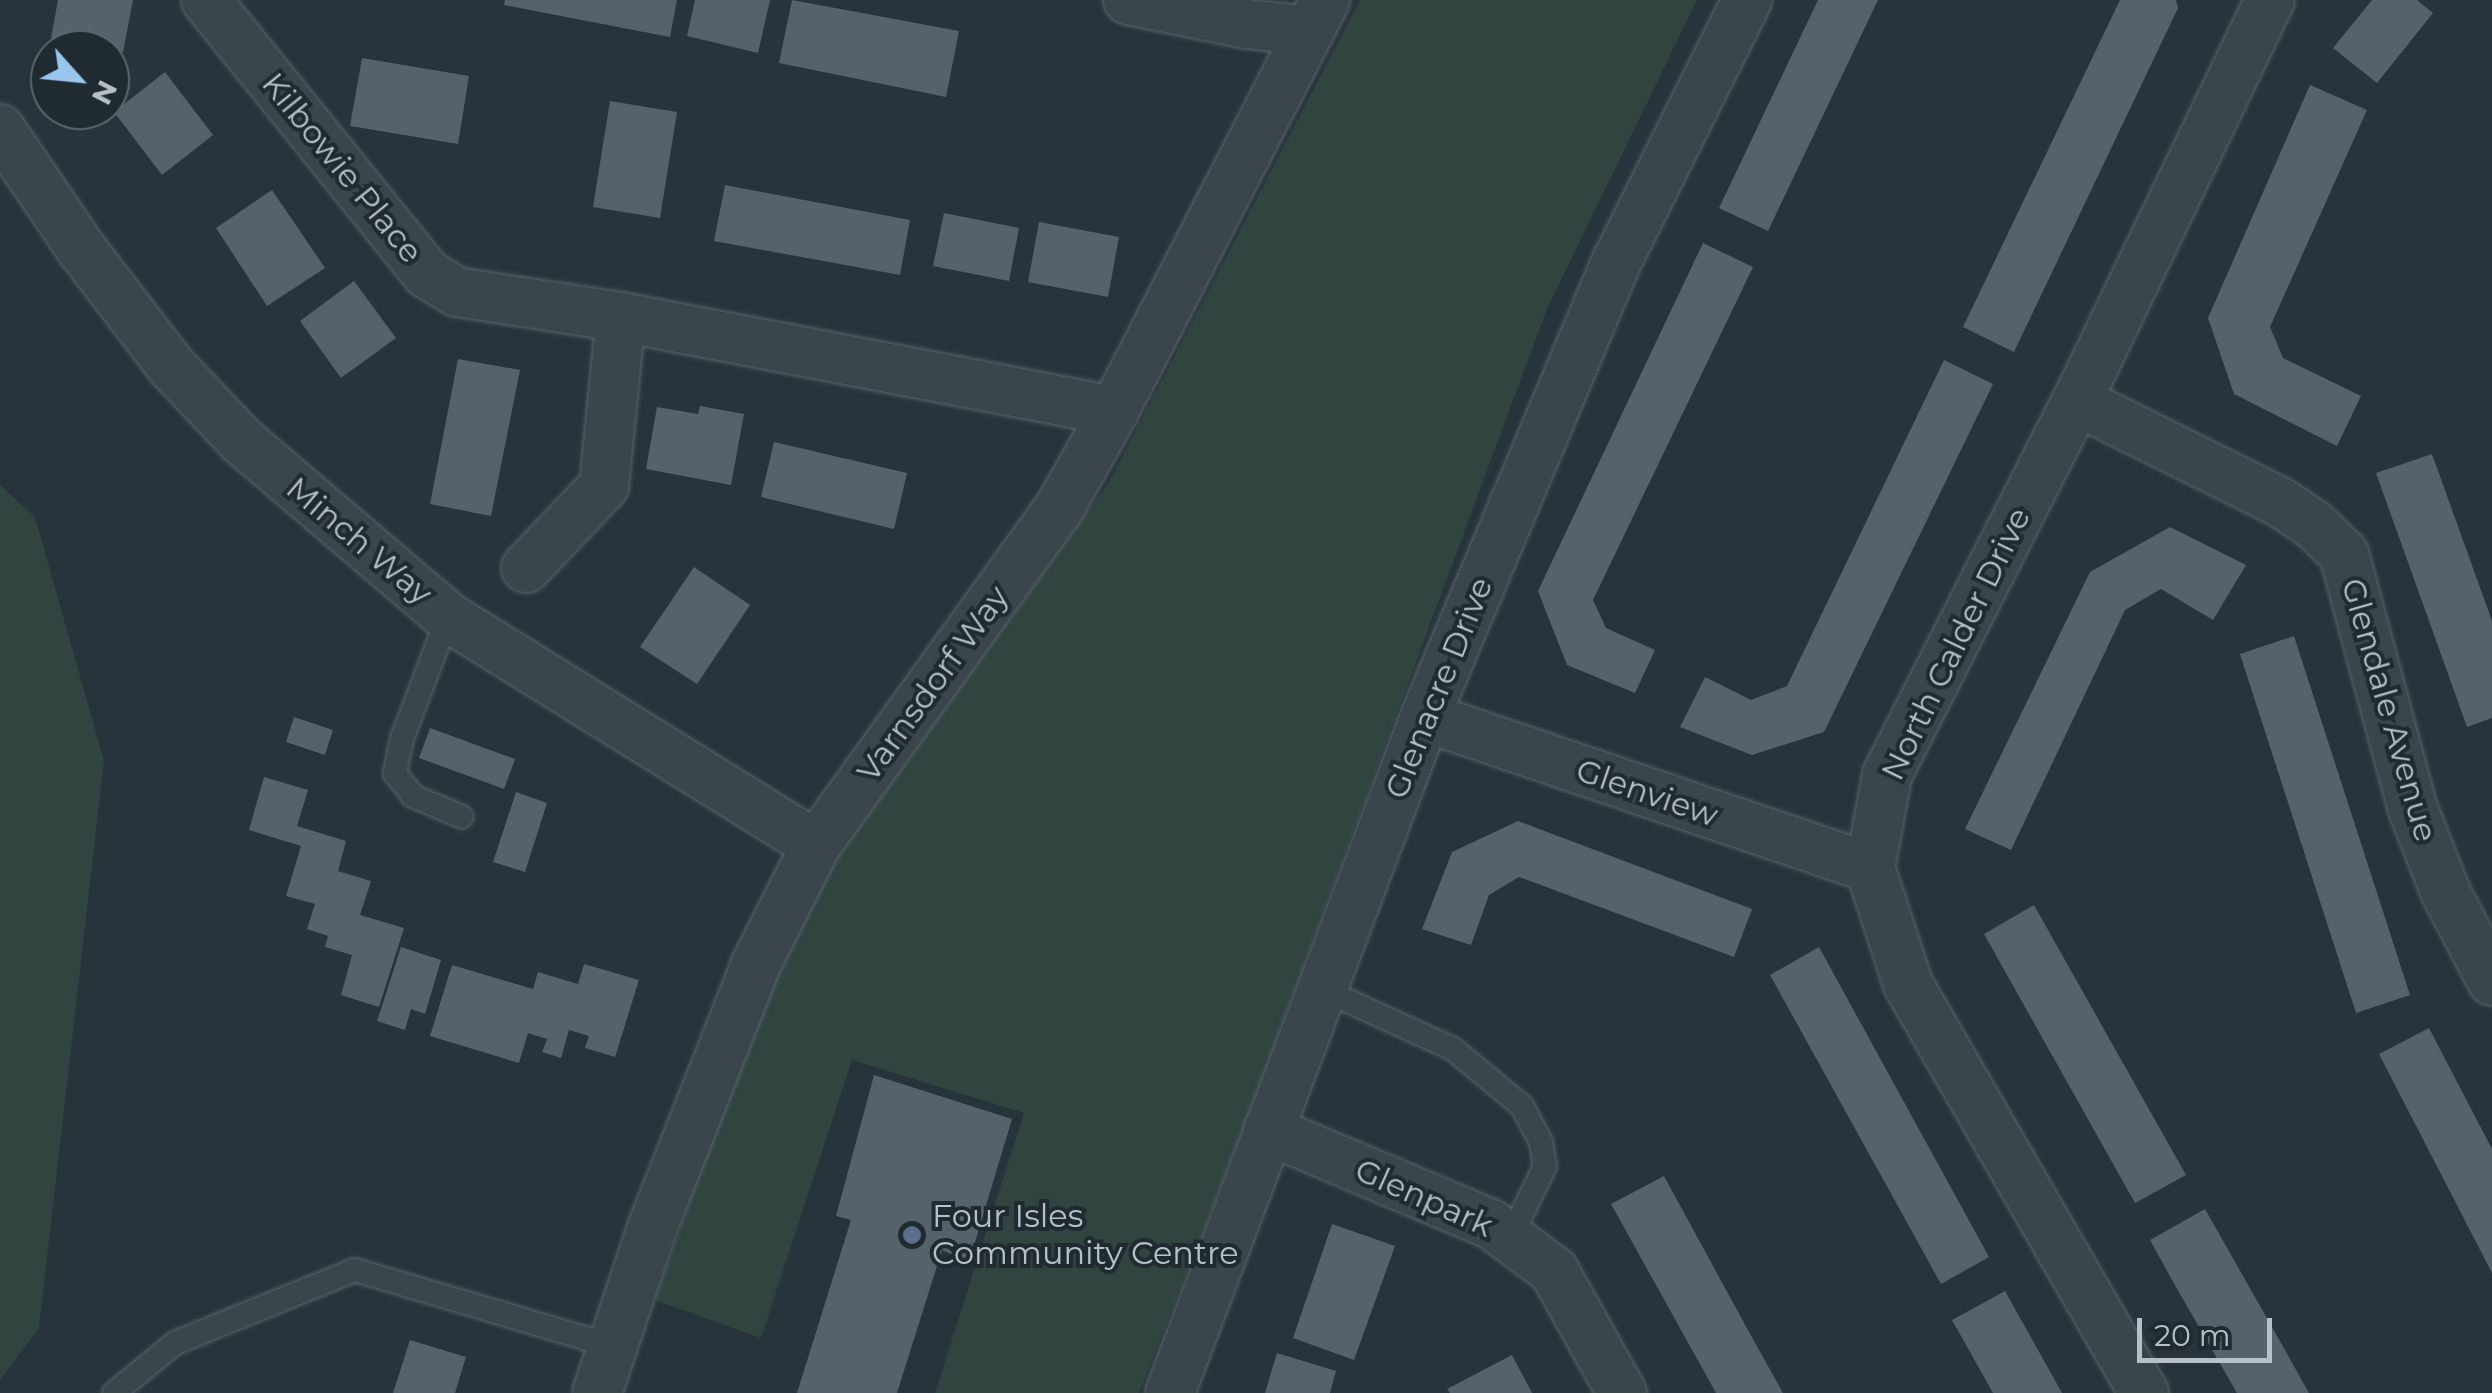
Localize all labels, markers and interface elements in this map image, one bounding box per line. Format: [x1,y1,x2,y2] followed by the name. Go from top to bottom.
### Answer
[30,30,130,130] north arrow
[254,65,430,271] street label: Kilbowie Place
[85,75,125,111] text: N
[278,469,440,613] street label: Minch Way
[1873,501,2039,787] street label: North Calder Drive
[1377,572,1501,804] street label: Glenacre Drive
[2333,574,2445,846] street label: Glendale Avenue
[849,579,1017,789] street label: Varnsdorf Way
[1571,751,1723,835] street label: Glenview
[1349,1151,1499,1245] street label: Glenpark
[932,1198,1239,1273] place label: Four Isles Community Centre
[901,1224,923,1246] marker: Four Isles Community Centre
[2142,1298,2277,1360] scale bar
[2154,1317,2231,1354] text: 20 m

